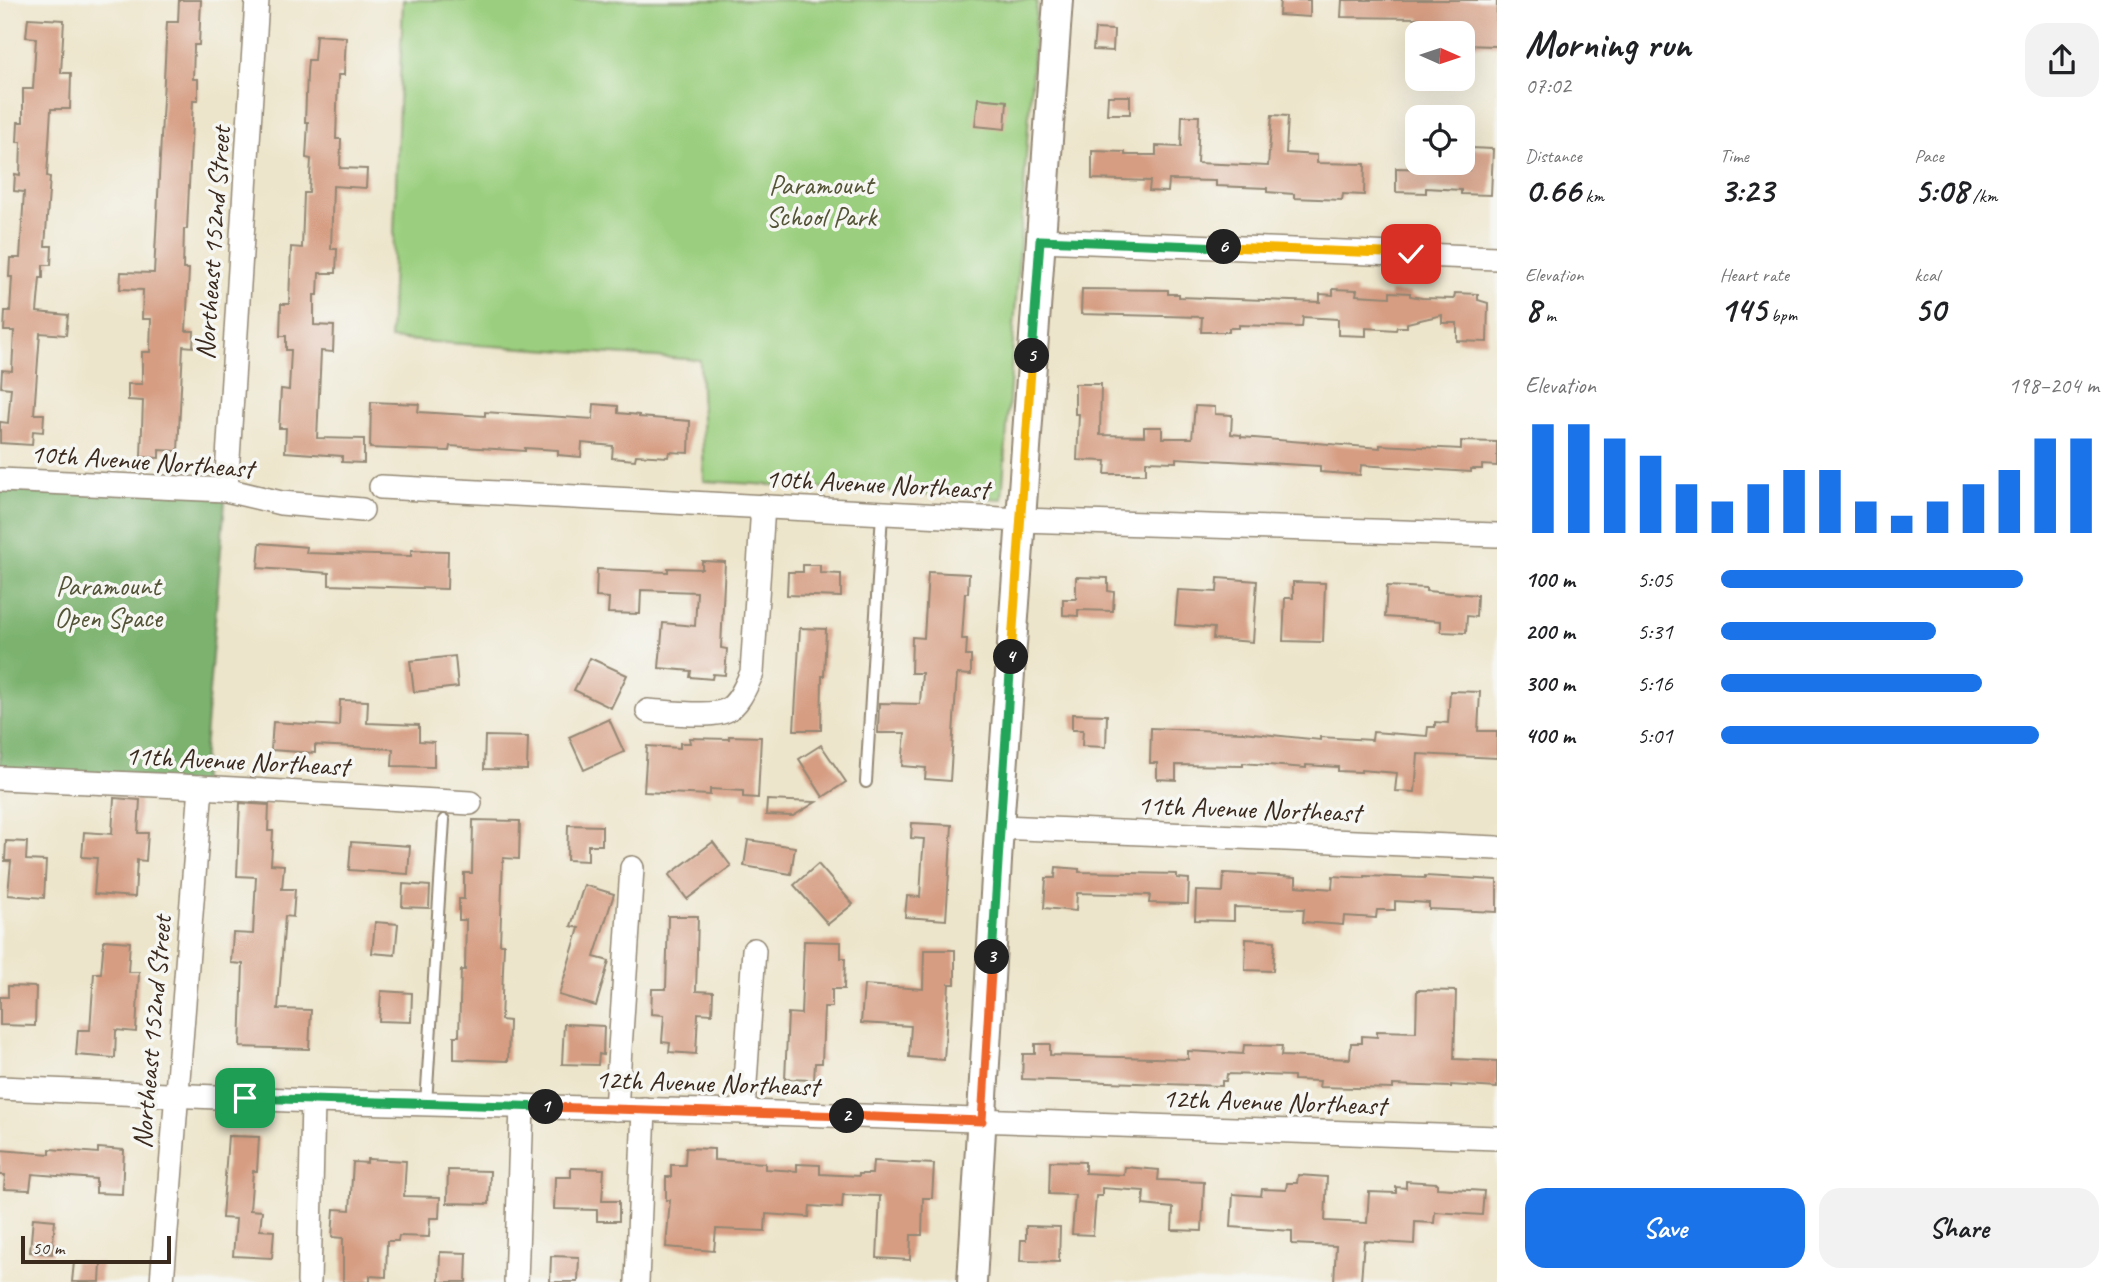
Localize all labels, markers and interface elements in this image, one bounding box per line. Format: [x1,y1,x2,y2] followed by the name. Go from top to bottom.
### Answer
[1405,21,1475,91] north arrow
[1405,21,1475,175] map controls
[1525,21,1691,68] text: Morning run
[2025,23,2099,97] button: share
[1525,71,1571,100] text: 07:02
[1405,105,1475,175] button: locate
[187,123,238,361] street label: Northeast 152nd Street
[1525,144,1582,168] text: Distance
[1720,144,1749,168] text: Time
[1914,144,1944,168] text: Pace
[766,167,878,234] park label: Paramount School Park
[1525,168,1581,213] text: 0.66
[1720,168,1774,213] text: 3:23
[1914,168,1968,213] text: 5:08
[1581,184,1604,208] text: km
[1968,184,1997,208] text: /km
[1381,224,1441,284] pin
[1206,230,1242,264] pin: 6
[1219,234,1228,258] text: 6
[1392,235,1430,273] icon: check
[1525,263,1583,287] text: Elevation
[1720,263,1789,287] text: Heart rate
[1914,263,1939,287] text: kcal
[1525,287,1541,332] text: 8
[1720,287,1766,332] text: 145
[1914,287,1945,332] text: 50
[1541,303,1556,327] text: m
[1766,303,1797,327] text: bpm
[1014,338,1050,374] pin: 5
[1027,343,1036,367] text: 5
[1525,371,1596,400] text: Elevation
[2008,371,2099,400] text: 198–204 m
[29,435,258,486] street label: 10th Avenue Northeast
[764,460,993,507] street label: 10th Avenue Northeast
[1525,565,1575,594] text: 100 m
[1637,565,1673,594] text: 5:05
[54,568,164,635] park label: Paramount Open Space
[1525,617,1575,646] text: 200 m
[1637,617,1673,646] text: 5:31
[993,640,1028,674] pin: 4
[1006,644,1015,668] text: 4
[1525,669,1575,698] text: 300 m
[1637,669,1673,698] text: 5:16
[1525,721,1575,750] text: 400 m
[1637,721,1673,750] text: 5:01
[124,737,353,784] street label: 11th Avenue Northeast
[1137,787,1365,830] street label: 11th Avenue Northeast
[124,911,179,1150] street label: Northeast 152nd Street
[974,940,1010,974] pin: 3
[987,944,996,968] text: 3
[595,1061,823,1104] street label: 12th Avenue Northeast
[215,1068,275,1128] pin
[226,1079,264,1117] icon: arrive
[1162,1080,1390,1123] street label: 12th Avenue Northeast
[528,1090,564,1124] pin: 1
[541,1094,550,1118] text: 1
[830,1098,864,1134] pin: 2
[842,1103,851,1127] text: 2
[1525,1188,1805,1268] button: Save
[1819,1188,2099,1268] button: Share
[21,1233,172,1265] scale bar
[32,1236,64,1260] text: 50 m

